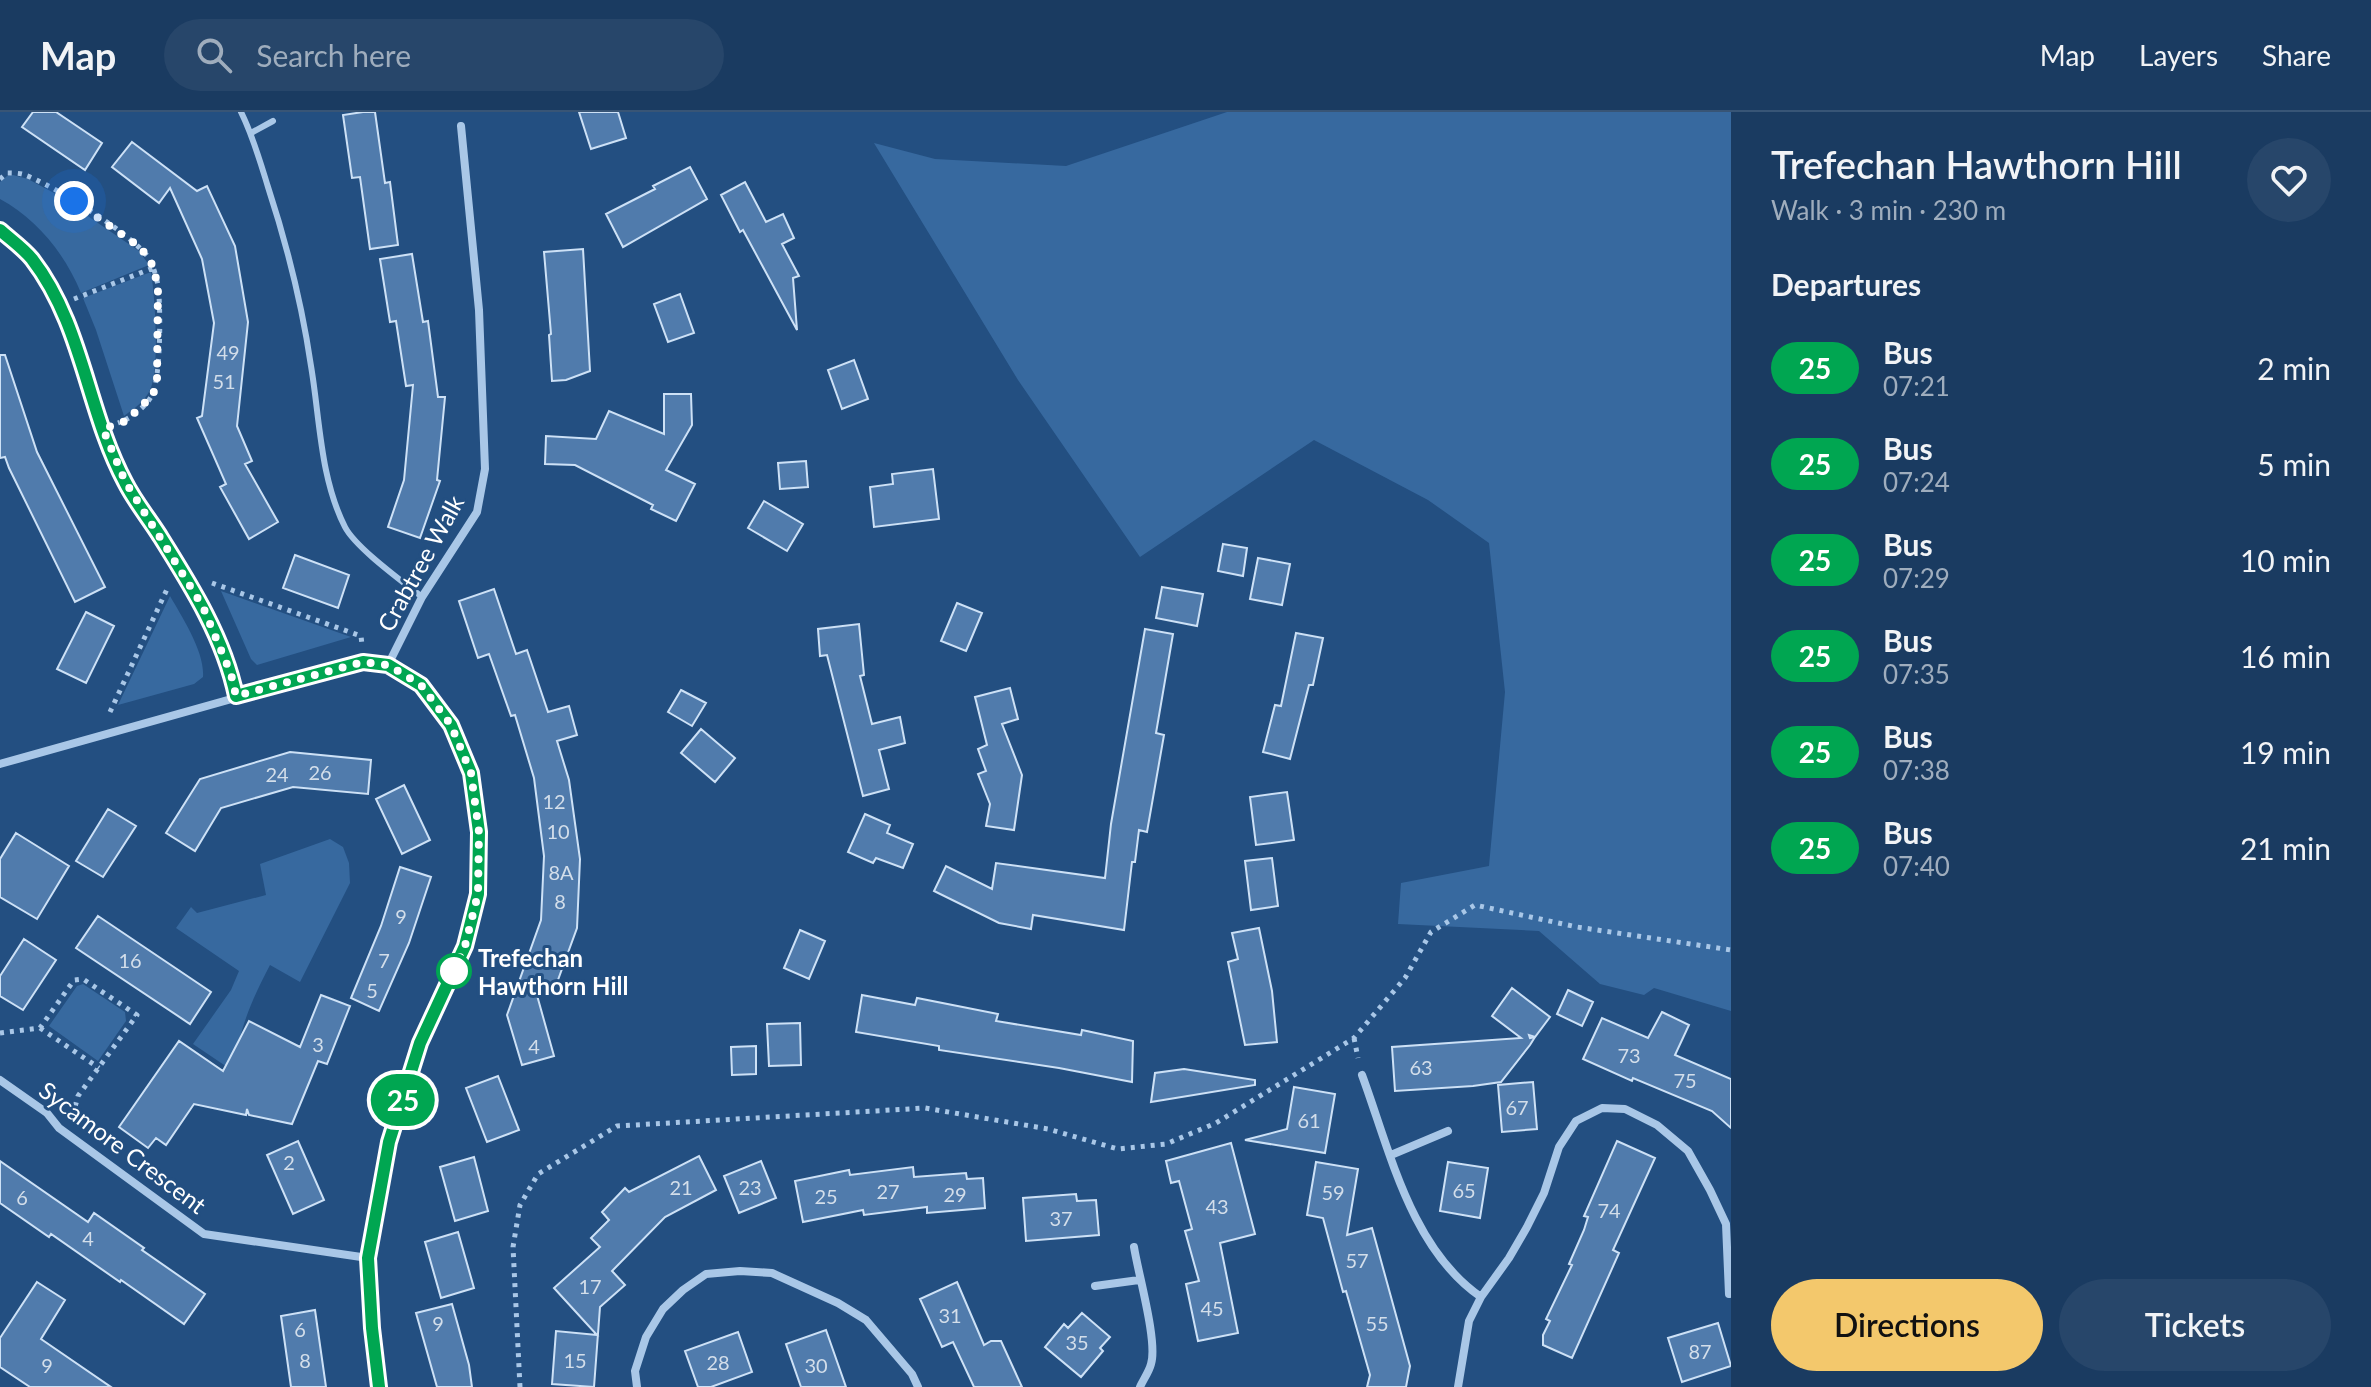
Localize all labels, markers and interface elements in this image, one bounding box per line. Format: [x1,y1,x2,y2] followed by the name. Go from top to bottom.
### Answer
[164,19,724,91] search box
[40,32,116,78] text: Map
[192,33,236,77] icon: search
[256,37,411,73] text: Search here
[2040,38,2095,72] text: Map
[2139,38,2218,72] text: Layers
[2262,38,2331,72] text: Share
[2247,138,2331,222] button: heart
[1771,141,2182,187] text: Trefechan Hawthorn Hill
[54,181,94,221] your location
[1771,194,2006,226] text: Walk · 3 min · 230 m
[1771,266,1921,302] text: Departures
[1883,334,1933,370] text: Bus
[216,340,240,364] house number: 49
[2257,350,2331,386] text: 2 min
[1799,351,1831,385] text: 25
[212,369,236,393] house number: 51
[1883,370,1950,402] text: 07:21
[1883,430,1933,466] text: Bus
[2257,446,2331,482] text: 5 min
[1799,447,1831,481] text: 25
[1883,466,1950,498] text: 07:24
[371,489,470,636] street label: Crabtree Walk
[1883,526,1933,562] text: Bus
[2240,542,2331,578] text: 10 min
[1799,543,1831,577] text: 25
[1883,562,1950,594] text: 07:29
[1883,622,1933,658] text: Bus
[2240,638,2331,674] text: 16 min
[1799,639,1831,673] text: 25
[1883,658,1950,690] text: 07:35
[1883,718,1933,754] text: Bus
[2240,734,2331,770] text: 19 min
[1799,735,1831,769] text: 25
[1883,754,1950,786] text: 07:38
[308,760,332,784] house number: 26
[265,762,289,786] house number: 24
[542,789,566,813] house number: 12
[1883,814,1933,850] text: Bus
[546,819,570,843] house number: 10
[2240,830,2331,866] text: 21 min
[1799,831,1831,865] text: 25
[1883,850,1950,882] text: 07:40
[548,860,574,884] house number: 8A
[554,889,566,913] house number: 8
[395,904,407,928] house number: 9
[478,943,628,1000] place label: Trefechan Hawthorn Hill
[118,948,142,972] house number: 16
[378,948,390,972] house number: 7
[437,954,471,988] marker: Trefechan Hawthorn Hill
[366,978,378,1002] house number: 5
[312,1032,324,1056] house number: 3
[528,1034,540,1058] house number: 4
[1617,1043,1641,1067] house number: 73
[1409,1055,1433,1079] house number: 63
[1673,1068,1697,1092] house number: 75
[367,1074,439,1126] line badge: 25
[34,1075,212,1219] street label: Sycamore Crescent
[387,1083,419,1117] text: 25
[1505,1095,1529,1119] house number: 67
[1297,1108,1321,1132] house number: 61
[283,1150,295,1174] house number: 2
[669,1175,693,1199] house number: 21
[738,1175,762,1199] house number: 23
[1452,1178,1476,1202] house number: 65
[876,1179,900,1203] house number: 27
[1321,1180,1345,1204] house number: 59
[943,1182,967,1206] house number: 29
[814,1184,838,1208] house number: 25
[16,1185,28,1209] house number: 6
[1205,1194,1229,1218] house number: 43
[1597,1198,1621,1222] house number: 74
[1049,1206,1073,1230] house number: 37
[82,1226,94,1250] house number: 4
[1345,1248,1369,1272] house number: 57
[578,1274,602,1298] house number: 17
[1771,1279,2043,1371] button: Directions
[2059,1279,2331,1371] button: Tickets
[1200,1296,1224,1320] house number: 45
[938,1303,962,1327] house number: 31
[432,1311,444,1335] house number: 9
[1365,1311,1389,1335] house number: 55
[294,1317,306,1341] house number: 6
[1065,1330,1089,1354] house number: 35
[1688,1339,1712,1363] house number: 87
[299,1348,311,1372] house number: 8
[563,1348,587,1372] house number: 15
[706,1350,730,1374] house number: 28
[41,1353,53,1377] house number: 9
[804,1353,828,1377] house number: 30

